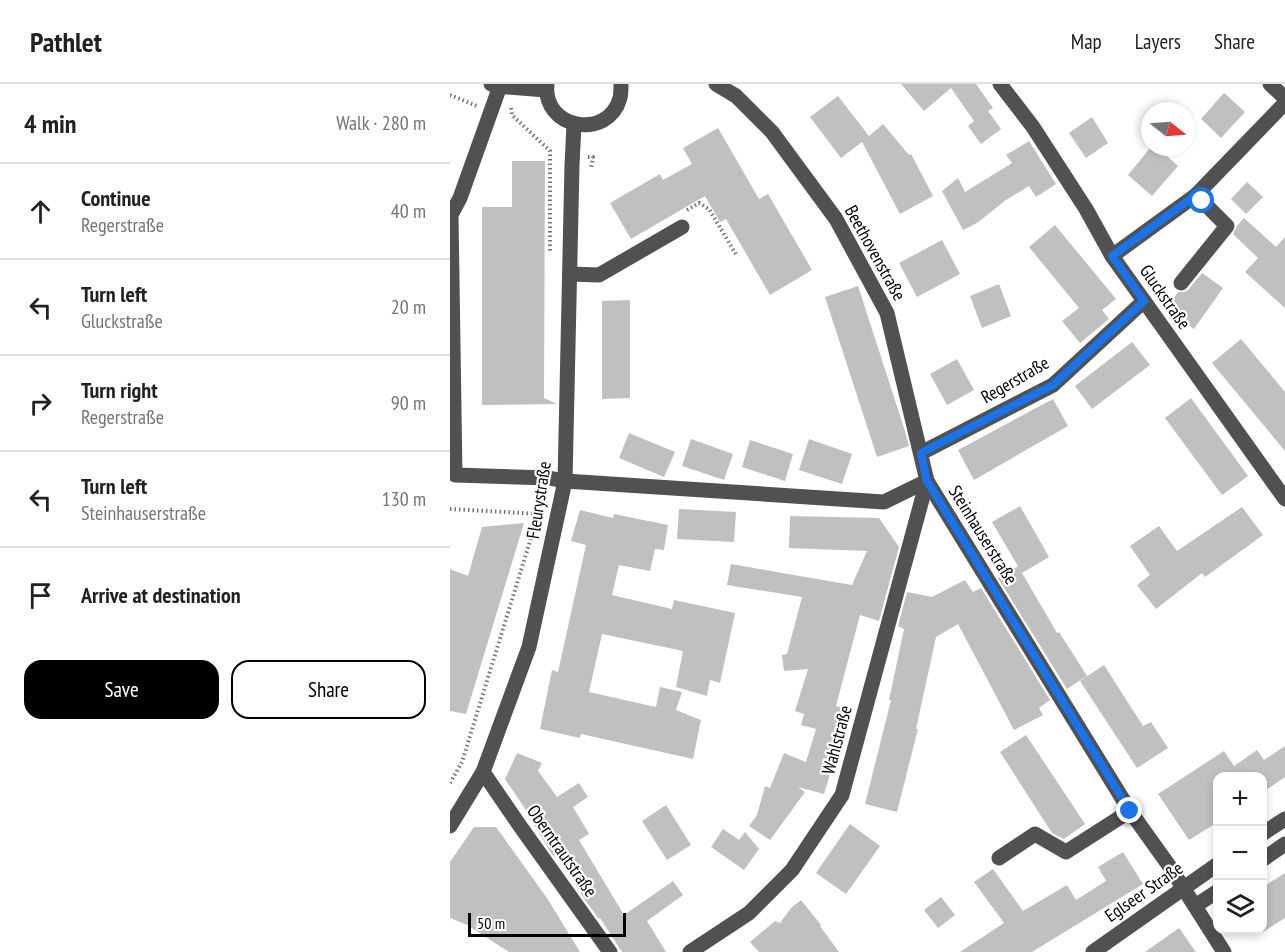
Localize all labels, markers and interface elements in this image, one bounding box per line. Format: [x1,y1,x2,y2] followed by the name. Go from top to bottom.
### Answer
[30,23,102,60] text: Pathlet
[1071,28,1102,55] text: Map
[1135,28,1181,55] text: Layers
[1214,28,1255,55] text: Share
[1141,102,1195,156] north arrow
[24,107,77,140] text: 4 min
[336,110,426,136] text: Walk · 280 m
[81,184,151,212] text: Continue
[1188,187,1214,213] route start
[24,195,57,228] icon: ahead
[391,198,426,224] text: 40 m
[840,201,911,304] street label: Beethovenstraße
[81,212,164,238] text: Regerstraße
[1135,260,1196,333] street label: Gluckstraße
[81,280,147,308] text: Turn left
[24,291,57,324] icon: left
[391,294,426,320] text: 20 m
[81,308,163,334] text: Gluckstraße
[977,351,1053,408] street label: Regerstraße
[81,376,158,404] text: Turn right
[24,387,57,420] icon: right
[391,390,426,416] text: 90 m
[81,404,164,430] text: Regerstraße
[521,460,556,540] street label: Fleurystraße
[81,472,147,500] text: Turn left
[944,481,1023,589] street label: Steinhauserstraße
[24,483,57,516] icon: left
[382,486,426,512] text: 130 m
[81,500,206,526] text: Steinhauserstraße
[24,579,57,612] icon: arrive
[81,581,241,609] text: Arrive at destination
[24,660,219,719] button: Save
[231,660,426,719] button: Share
[816,703,857,777] street label: Wahlstraße
[1213,772,1267,934] map controls
[1213,772,1267,826] button: +
[1116,797,1142,823] route end
[522,800,603,901] street label: Oberntrautstraße
[1213,826,1267,880] button: −
[1100,856,1187,927] street label: Eglseer Straße
[1213,880,1267,934] button: layers
[468,910,626,938] scale bar
[477,913,505,933] text: 50 m

